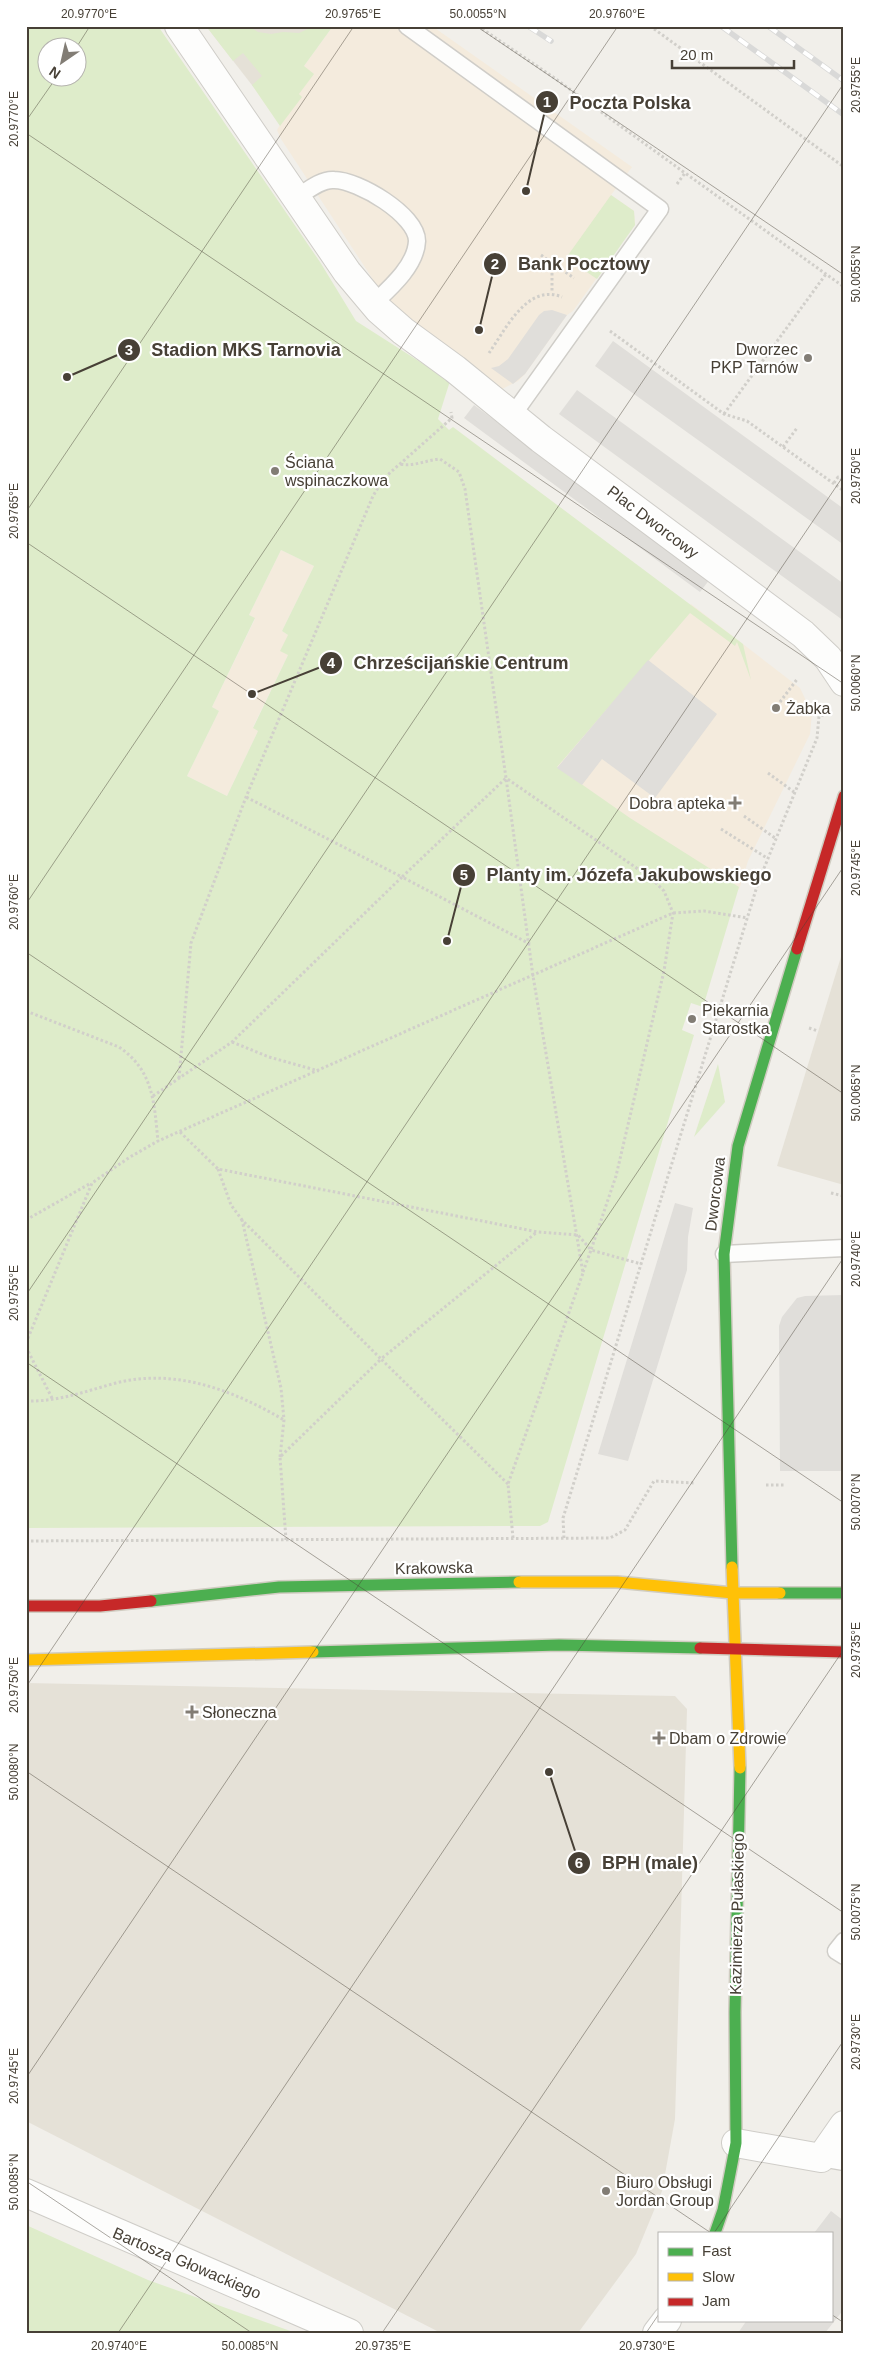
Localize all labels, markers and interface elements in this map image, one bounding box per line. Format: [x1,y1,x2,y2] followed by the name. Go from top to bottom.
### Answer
[61,7,117,21] text: 20.9770°E
[325,7,381,21] text: 20.9765°E
[450,7,506,21] text: 50.0055°N
[589,7,645,21] text: 20.9760°E
[38,38,88,88] north arrow
[672,38,795,70] scale bar
[680,46,713,63] text: 20 m
[849,57,863,113] text: 20.9755°E
[46,63,63,82] text: N
[534,86,701,119] callout: Poczta Polska
[7,91,21,147] text: 20.9770°E
[543,93,551,110] text: 1
[569,93,692,113] text: Poczta Polska
[849,246,863,302] text: 50.0055°N
[483,248,660,281] callout: Bank Pocztowy
[518,254,650,274] text: Bank Pocztowy
[491,255,499,272] text: 2
[116,333,351,366] callout: Stadion MKS Tarnovia
[151,340,342,360] text: Stadion MKS Tarnovia
[125,341,133,358] text: 3
[711,341,798,376] place label: Dworzec PKP Tarnów
[802,352,814,364] marker: Dworzec PKP Tarnów
[849,448,863,504] text: 20.9750°E
[284,453,388,489] place label: Ściana wspinaczkowa
[269,465,281,477] marker: Ściana wspinaczkowa
[604,482,702,562] street label: Plac Dworcowy
[7,483,21,539] text: 20.9765°E
[319,647,579,680] callout: Chrześcijańskie Centrum
[353,653,569,673] text: Chrześcijańskie Centrum
[327,654,336,671] text: 4
[849,655,863,711] text: 50.0060°N
[786,699,831,717] place label: Żabka
[770,702,782,714] marker: Żabka
[629,795,725,812] place label: Dobra apteka
[729,797,741,809] marker: Dobra apteka
[849,840,863,896] text: 20.9745°E
[451,858,781,891] callout: Planty im. Józefa Jakubowskiego
[486,865,772,885] text: Planty im. Józefa Jakubowskiego
[460,866,468,883] text: 5
[7,874,21,930] text: 20.9760°E
[702,1002,770,1037] place label: Piekarnia Starostka
[686,1013,698,1025] marker: Piekarnia Starostka
[849,1065,863,1121] text: 50.0065°N
[702,1156,728,1232] street label: Dworcowa
[849,1231,863,1287] text: 20.9740°E
[7,1265,21,1321] text: 20.9755°E
[849,1474,863,1530] text: 50.0070°N
[395,1559,473,1577] street label: Krakowska
[849,1622,863,1678] text: 20.9735°E
[7,1657,21,1713] text: 20.9750°E
[202,1704,277,1721] place label: Słoneczna
[186,1706,198,1718] marker: Słoneczna
[669,1730,786,1747] place label: Dbam o Zdrowie
[653,1732,665,1744] marker: Dbam o Zdrowie
[7,1744,21,1800] text: 50.0080°N
[727,1833,747,1995] street label: Kazimierza Pułaskiego
[567,1846,708,1879] callout: BPH (male)
[602,1853,698,1873] text: BPH (male)
[575,1854,583,1871] text: 6
[849,1884,863,1940] text: 50.0075°N
[849,2014,863,2070] text: 20.9730°E
[7,2048,21,2104] text: 20.9745°E
[7,2154,21,2210] text: 50.0085°N
[616,2174,714,2209] place label: Biuro Obsługi Jordan Group
[600,2185,612,2197] marker: Biuro Obsługi Jordan Group
[110,2224,264,2302] street label: Bartosza Głowackiego
[658,2232,832,2322] legend
[702,2242,732,2259] text: Fast
[702,2268,735,2285] text: Slow
[702,2292,730,2309] text: Jam
[91,2339,147,2353] text: 20.9740°E
[222,2339,278,2353] text: 50.0085°N
[355,2339,411,2353] text: 20.9735°E
[619,2339,675,2353] text: 20.9730°E

